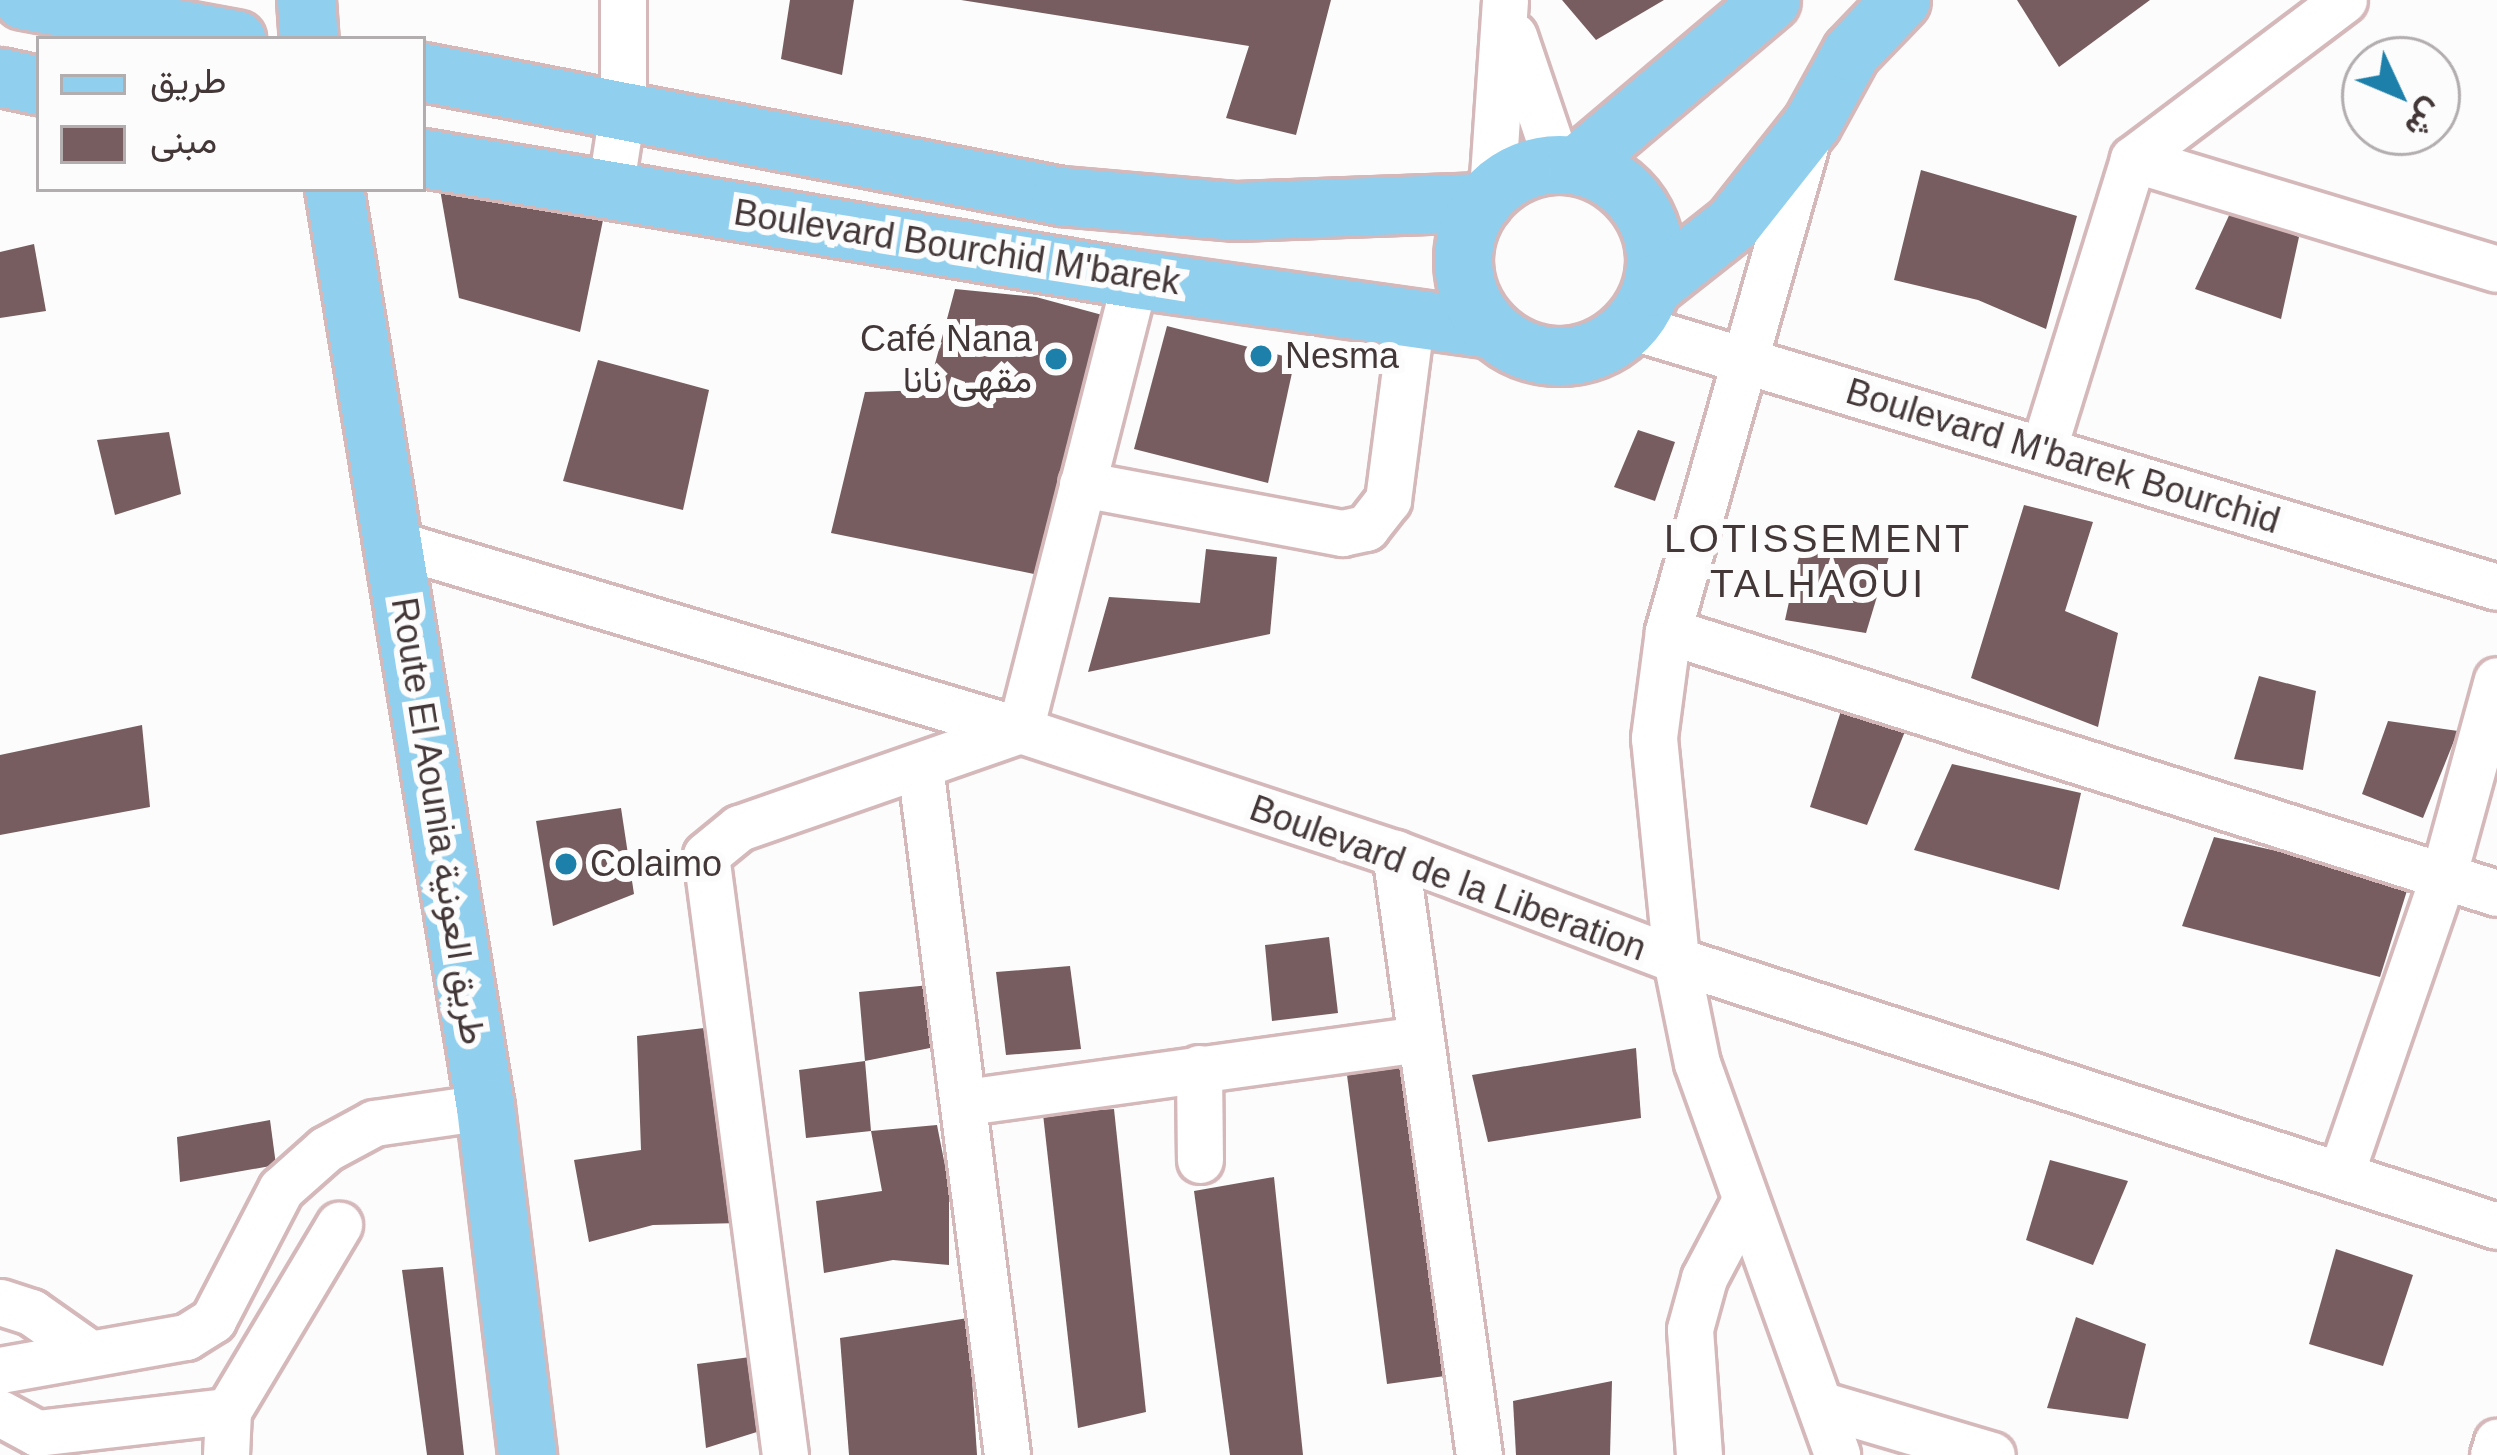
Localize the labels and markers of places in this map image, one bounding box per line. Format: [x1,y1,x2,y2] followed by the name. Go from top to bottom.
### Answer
[860,316,1032,401] place label: Café Nana مقهى نانا
[1285,334,1399,378] place label: Nesma
[1248,343,1274,369] marker: Nesma
[1043,346,1069,372] marker: Café Nana مقهى نانا
[590,842,722,886] place label: Colaimo
[553,851,579,877] marker: Colaimo

